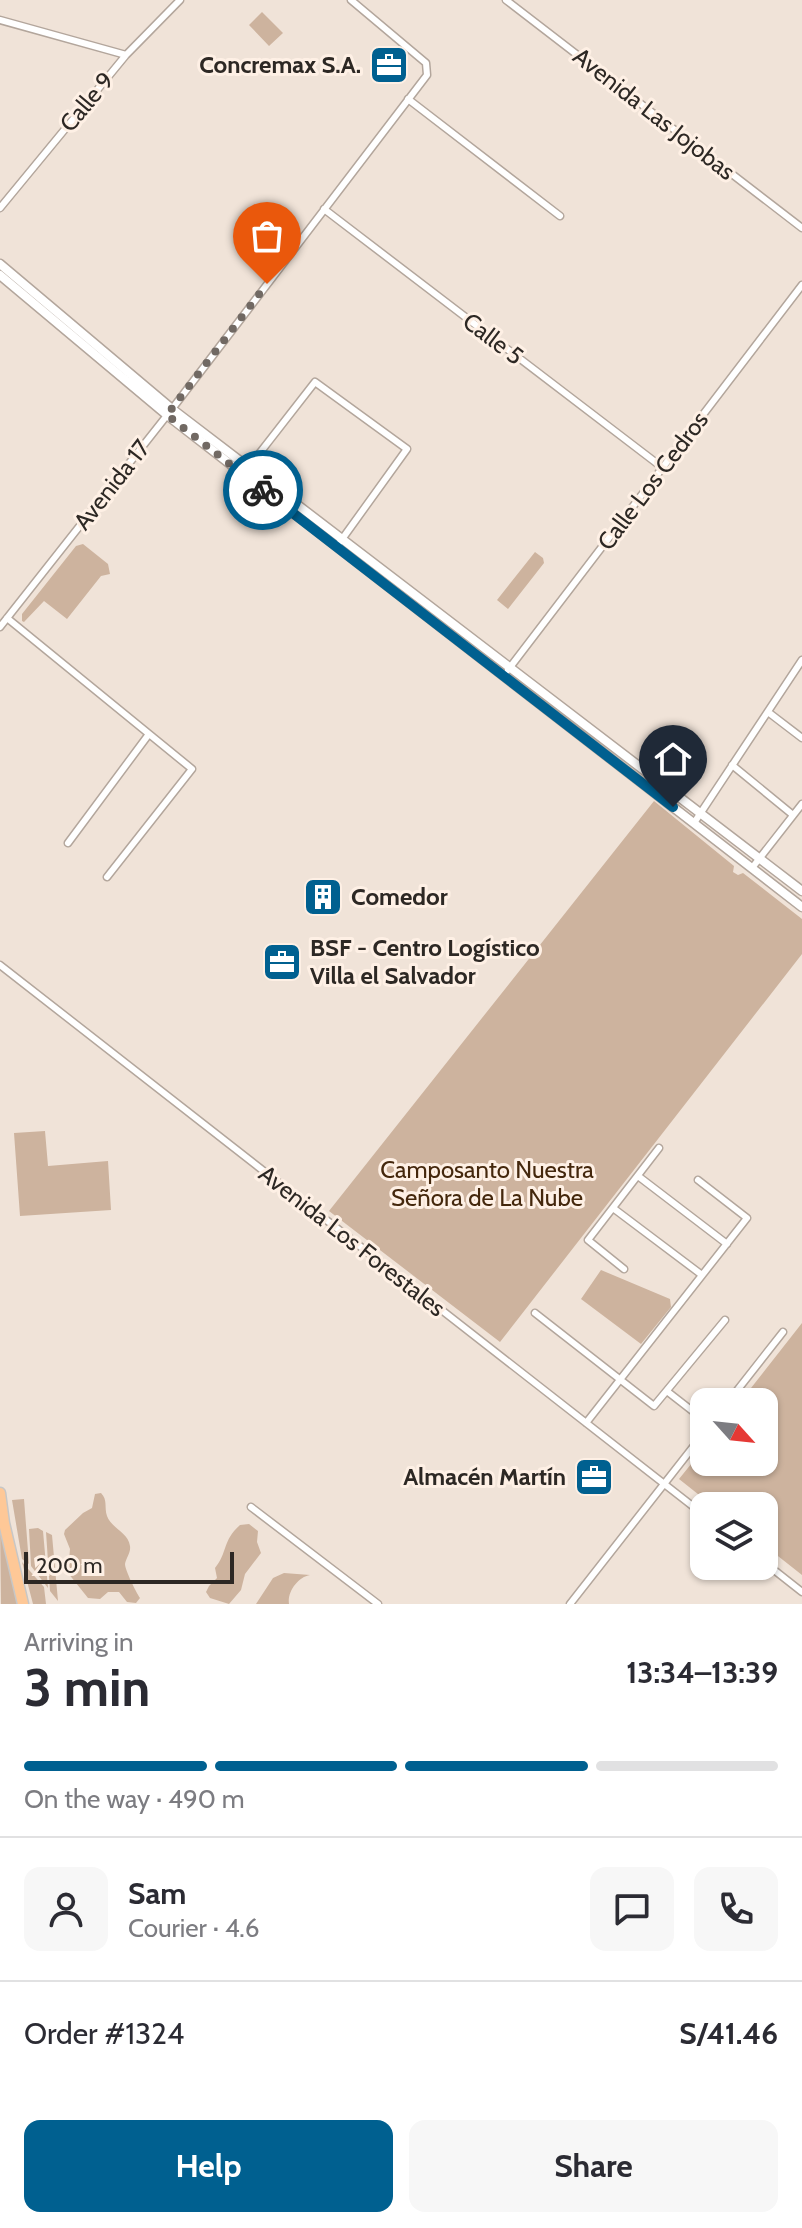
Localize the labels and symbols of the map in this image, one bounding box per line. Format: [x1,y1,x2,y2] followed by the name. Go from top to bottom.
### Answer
[568,41,741,186] street label: Avenida Las Jojobas
[368,44,410,86] office icon: Concremax S.A.
[199,50,361,79] place label: Concremax S.A.
[53,66,120,137] street label: Calle 9
[233,202,301,284] pin
[457,307,529,371] street label: Calle 5
[591,406,714,556] street label: Calle Los Cedros
[67,434,156,536] street label: Avenida 17
[223,450,303,530] courier
[639,725,707,807] pin
[302,876,344,918] building icon: Comedor
[351,882,448,911] place label: Comedor
[310,933,540,990] place label: BSF - Centro Logístico Villa el Salvador
[261,941,303,983] office icon: BSF - Centro Logístico Villa el Salvador
[380,1155,594,1212] park label: Camposanto Nuestra Señora de La Nube
[253,1159,451,1322] street label: Avenida Los Forestales
[690,1388,778,1476] north arrow
[573,1456,615,1498] office icon: Almacén Martín
[403,1462,566,1491] place label: Almacén Martín
[24,1548,234,1584] scale bar

